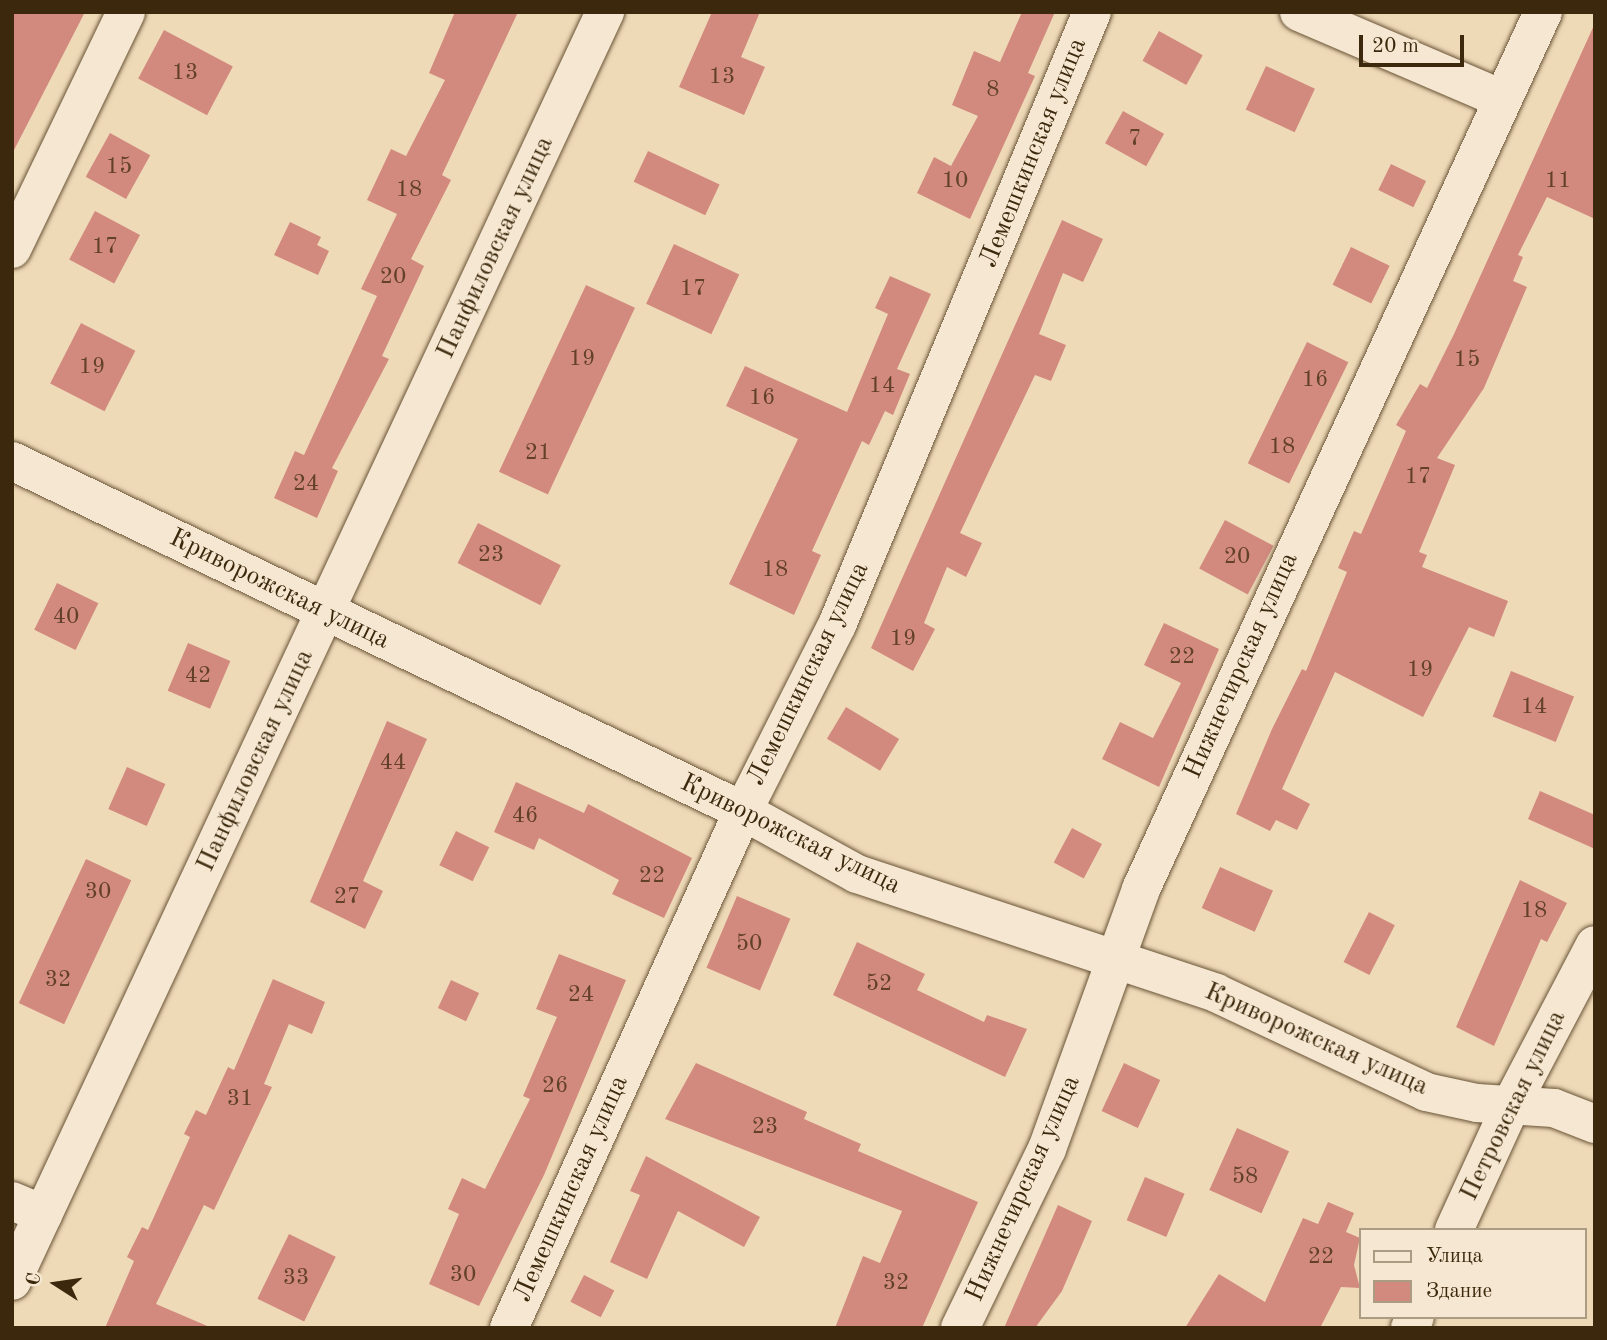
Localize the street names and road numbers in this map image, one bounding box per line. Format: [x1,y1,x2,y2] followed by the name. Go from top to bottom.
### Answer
[974,34,1094,272] street label: Лемешкинская улица
[431,132,561,364] street label: Панфиловская улица
[164,523,394,657] street label: Криворожская улица
[1178,548,1306,784] street label: Нижнечирская улица
[741,557,877,791] street label: Лемешкинская улица
[191,645,321,877] street label: Панфиловская улица
[675,768,905,902] street label: Криворожская улица
[1199,977,1433,1103] street label: Криворожская улица
[1454,1006,1574,1206] street label: Петровская улица
[508,1071,636,1307] street label: Лемешкинская улица
[960,1071,1088,1307] street label: Нижнечирская улица

